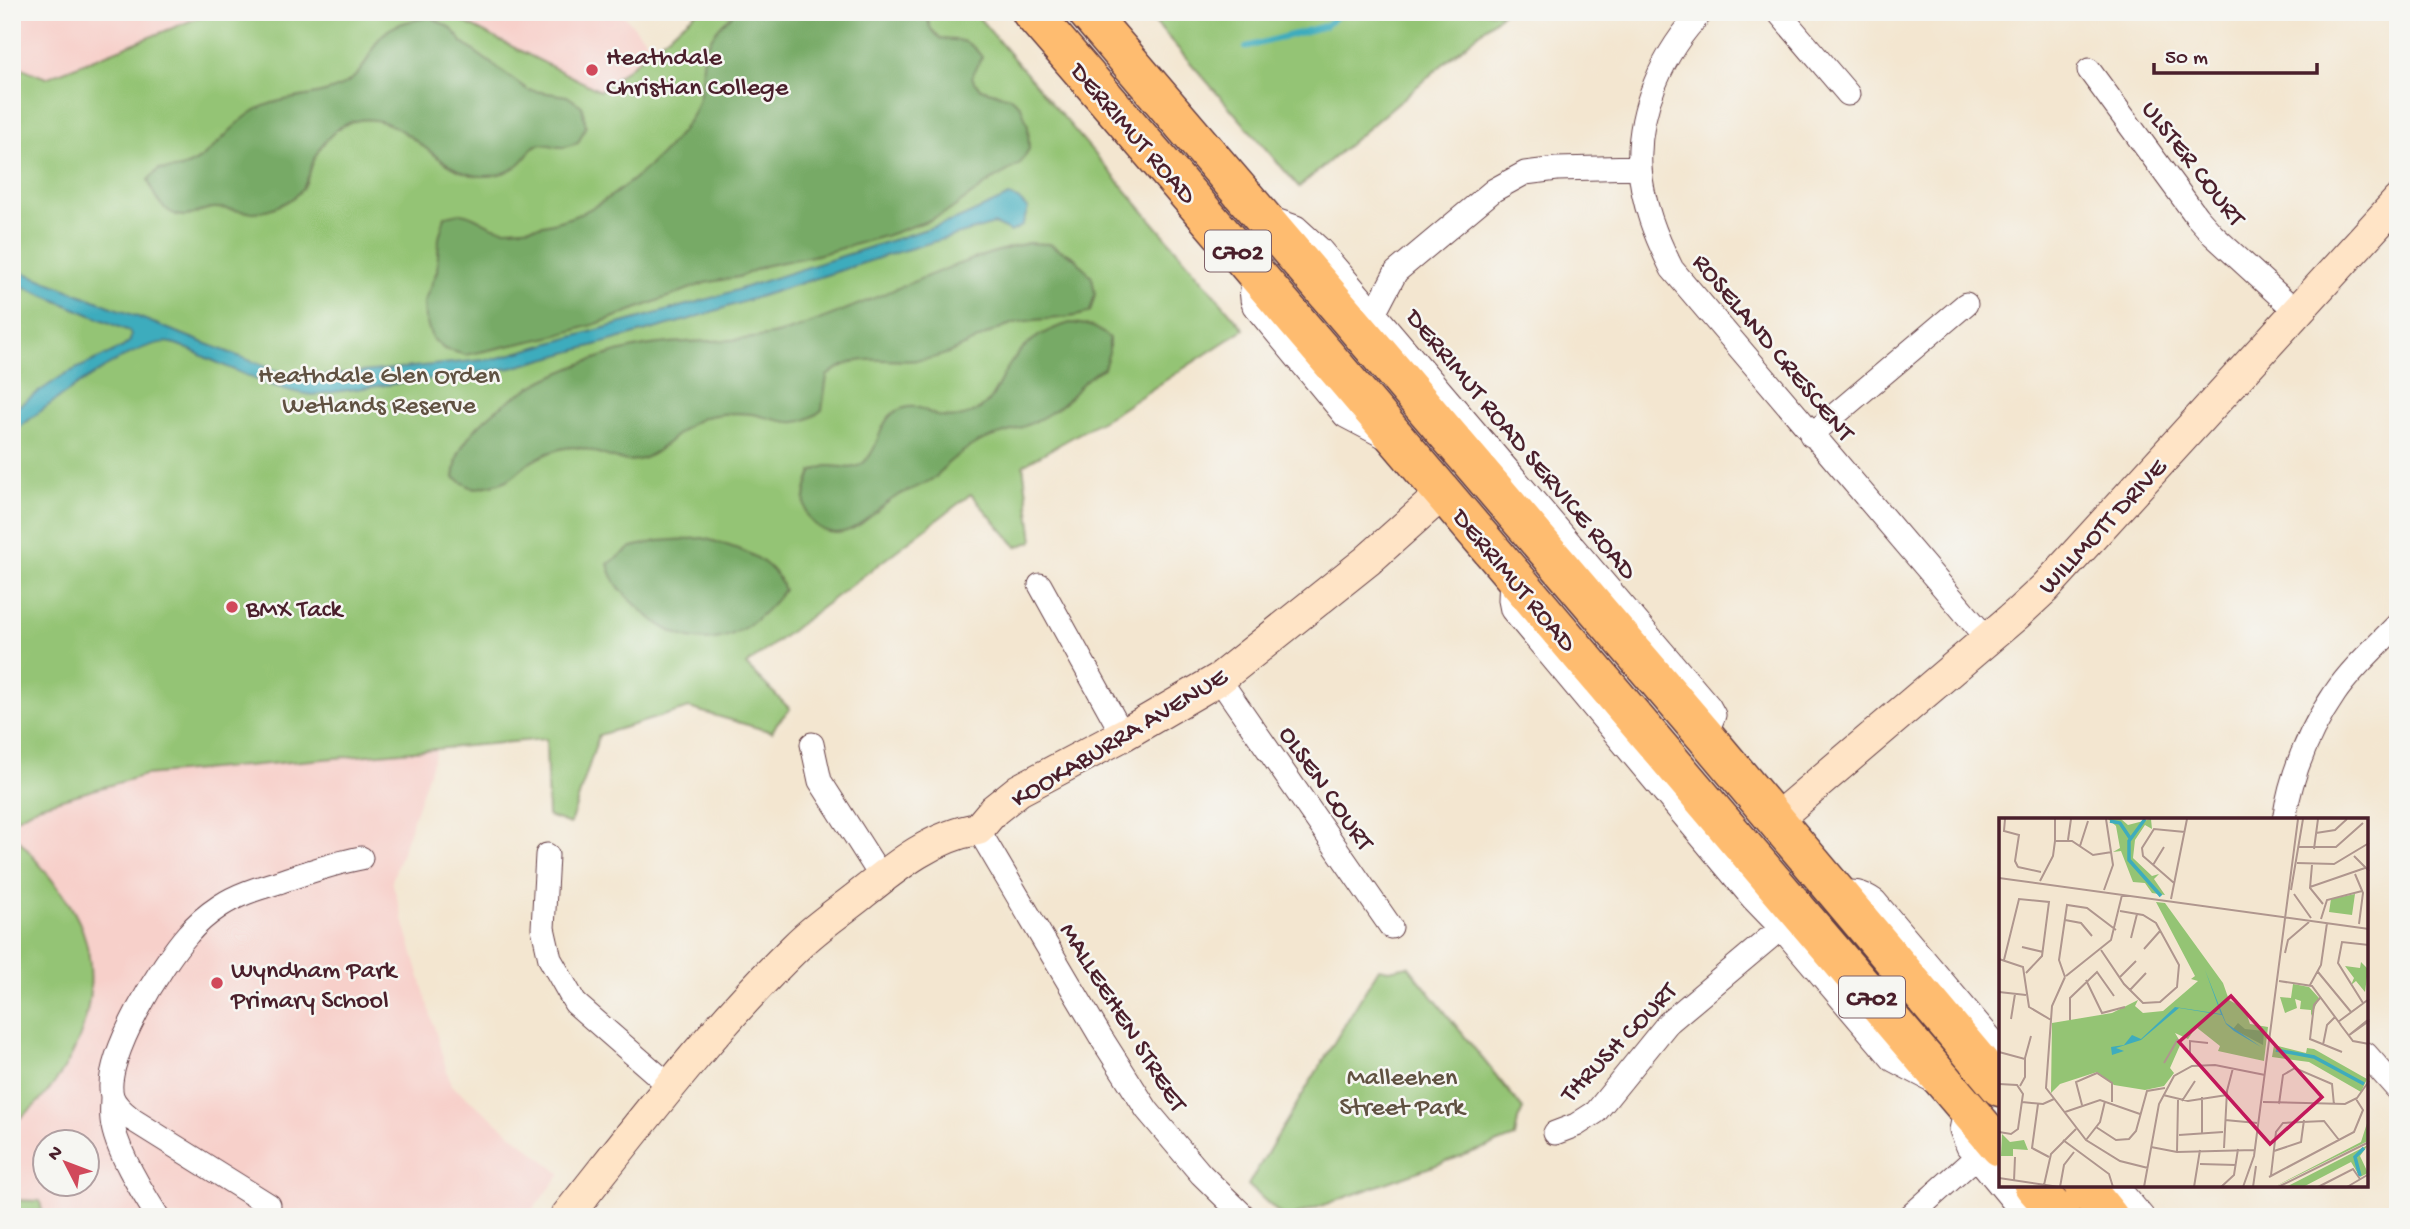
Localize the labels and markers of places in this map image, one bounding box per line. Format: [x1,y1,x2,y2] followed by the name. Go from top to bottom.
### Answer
[606,44,789,105] place label: Heathdale Christian College
[584,62,600,78] marker: Heathdale Christian College
[245,596,345,627] place label: BMX Tack
[224,599,240,615] marker: BMX Tack
[230,957,398,1018] place label: Wyndham Park Primary School
[209,975,225,991] marker: Wyndham Park Primary School

